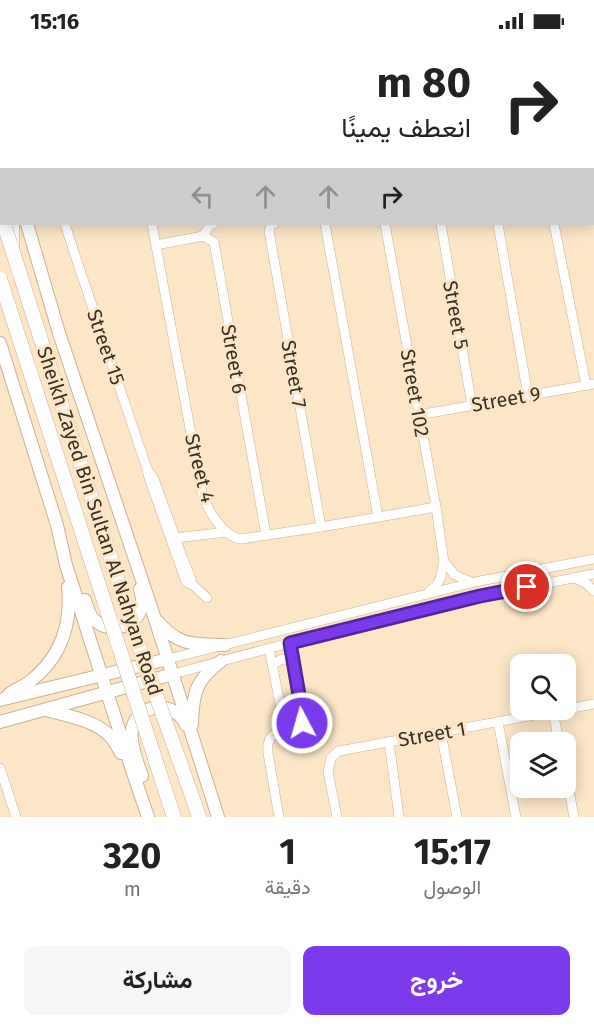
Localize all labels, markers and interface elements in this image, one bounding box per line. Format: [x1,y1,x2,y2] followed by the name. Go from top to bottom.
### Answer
[30,8,79,35] text: 15:16
[377,58,471,108] text: 80 m
[492,66,570,144] icon: right
[341,112,471,144] text: انعطف يمينًا
[186,180,219,213] icon: left
[249,180,282,213] icon: ahead
[312,180,345,213] icon: ahead
[375,180,408,213] icon: right
[438,279,474,351] street label: Street 5
[82,306,130,388] street label: Street 15
[216,322,252,396] street label: Street 6
[276,338,312,410] street label: Street 7
[32,343,168,699] street label: Sheikh Zayed Bin Sultan Al Nahyan Road
[395,347,435,439] street label: Street 102
[469,381,543,417] street label: Street 9
[180,431,220,505] street label: Street 4
[501,561,552,612] pin
[510,570,543,603] icon: arrive
[510,654,576,798] map controls
[510,654,576,720] button: search
[270,691,334,755] position arrow
[396,716,468,752] street label: Street 1
[510,732,576,798] button: layers
[279,830,296,874] text: 1
[414,830,491,874] text: 15:17
[103,834,161,878] text: 320
[264,875,311,899] text: دقيقة
[423,875,481,899] text: الوصول
[124,877,141,901] text: m
[24,946,291,1015] button: مشاركة
[303,946,570,1015] button: خروج

